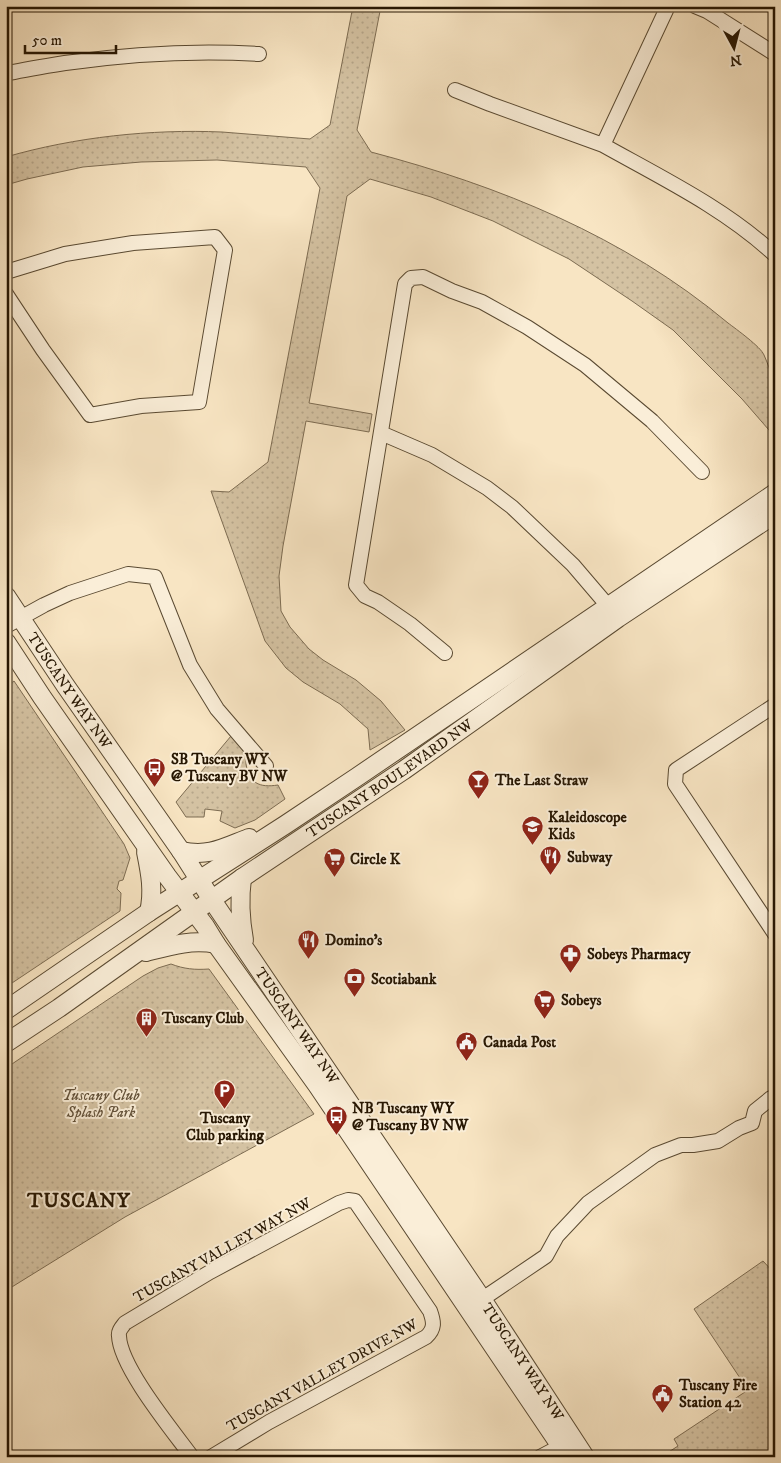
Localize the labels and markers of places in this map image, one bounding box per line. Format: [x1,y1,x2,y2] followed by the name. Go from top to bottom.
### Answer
[171,750,289,786] place label: SB Tuscany WY @ Tuscany BV NW
[143,756,167,787] bus stop icon: SB Tuscany WY @ Tuscany BV NW
[467,768,491,799] bar icon: The Last Straw
[494,771,588,790] place label: The Last Straw
[548,808,628,844] place label: Kaleidoscope Kids
[520,814,544,845] school or university icon: Kaleidoscope Kids
[539,845,563,876] restaurant icon: Subway
[322,847,346,878] supermarket icon: Circle K
[567,848,613,867] place label: Subway
[350,850,401,869] place label: Circle K
[297,928,321,959] restaurant icon: Domino's
[325,931,382,950] place label: Domino's
[559,942,583,973] pharmacy icon: Sobeys Pharmacy
[587,945,691,964] place label: Sobeys Pharmacy
[343,967,367,998] bank icon: Scotiabank
[371,970,437,989] place label: Scotiabank
[533,988,557,1019] supermarket icon: Sobeys
[561,991,602,1010] place label: Sobeys
[134,1006,158,1037] building icon: Tuscany Club
[161,1009,244,1028] place label: Tuscany Club
[455,1030,479,1061] public building icon: Canada Post
[483,1033,556,1052] place label: Canada Post
[213,1078,237,1109] parking icon: Tuscany Club parking
[352,1099,470,1135] place label: NB Tuscany WY @ Tuscany BV NW
[324,1105,348,1136] bus stop icon: NB Tuscany WY @ Tuscany BV NW
[186,1109,265,1145] place label: Tuscany Club parking
[678,1376,758,1412] place label: Tuscany Fire Station 42
[651,1382,675,1413] public building icon: Tuscany Fire Station 42

